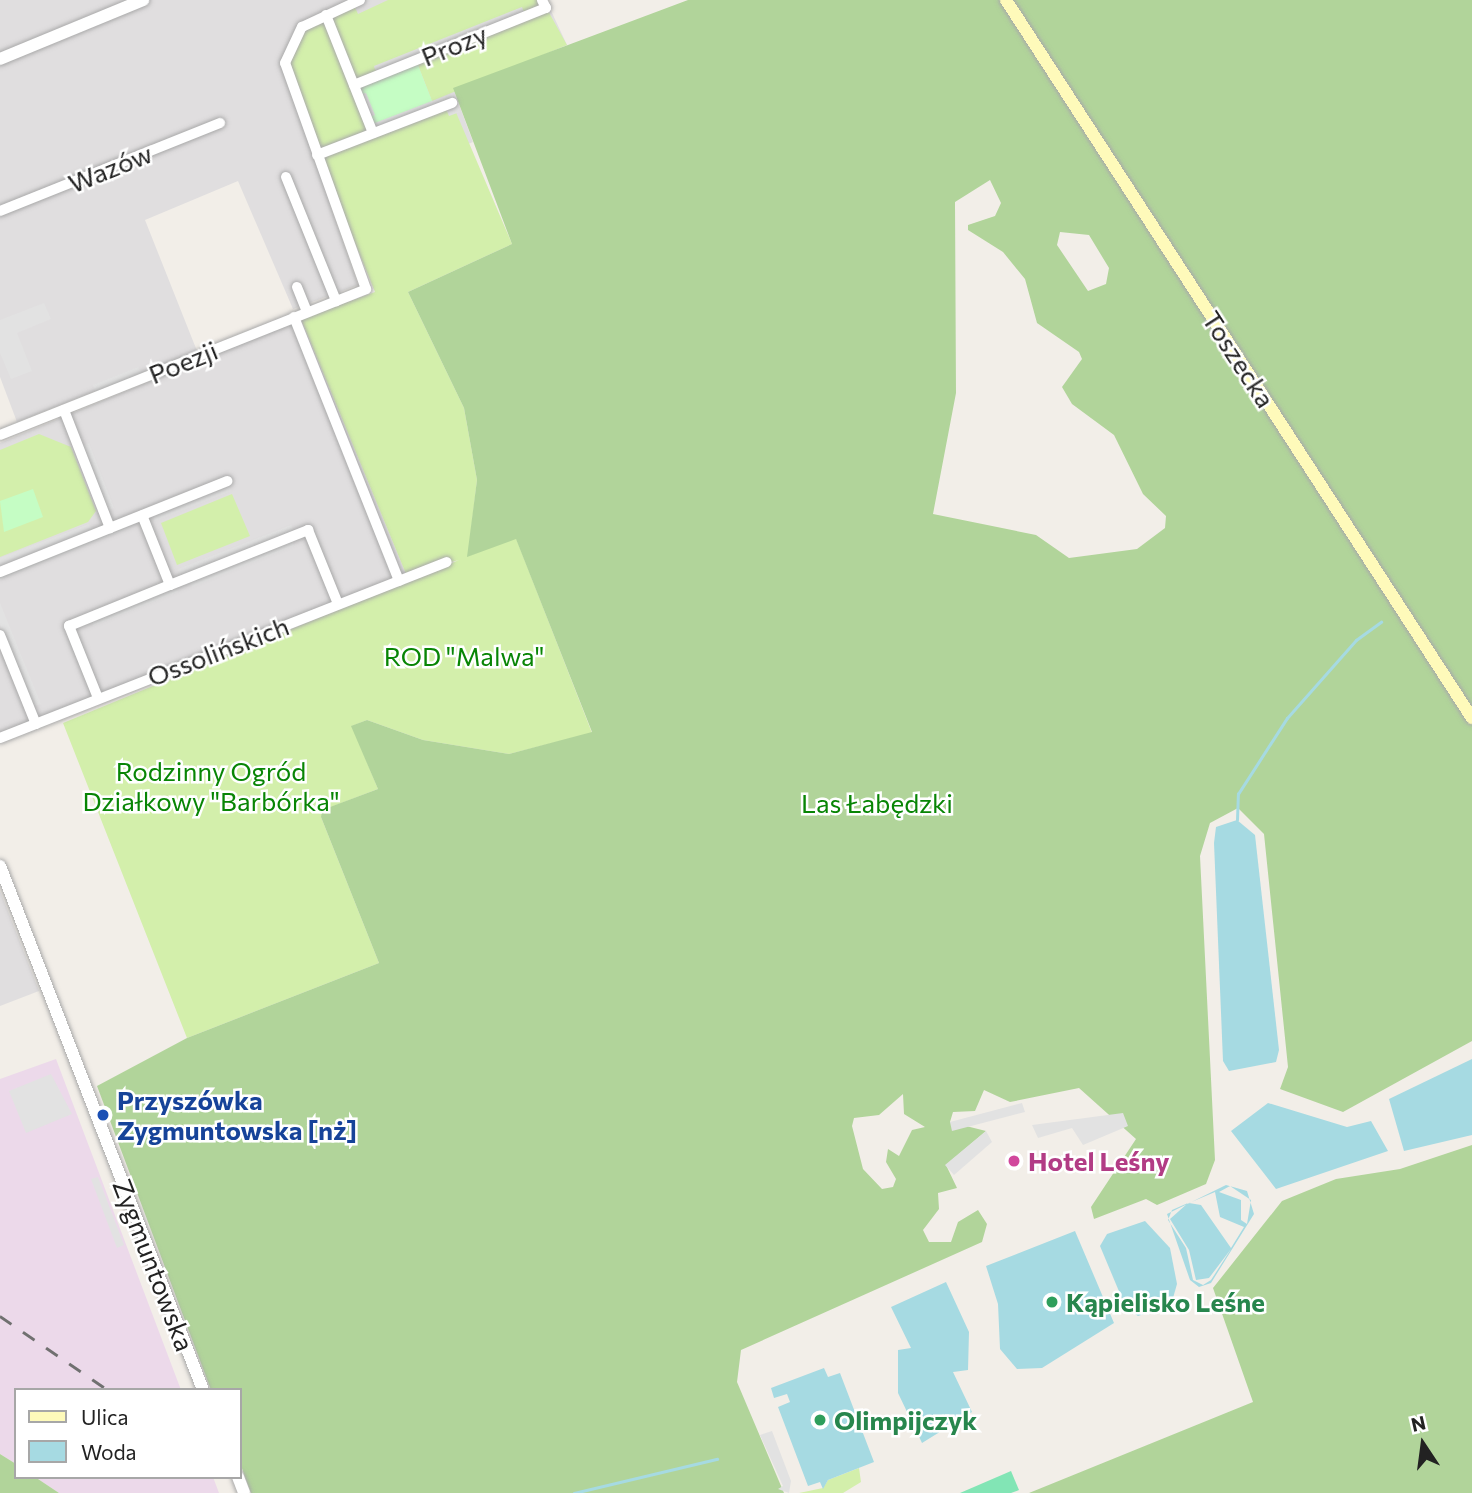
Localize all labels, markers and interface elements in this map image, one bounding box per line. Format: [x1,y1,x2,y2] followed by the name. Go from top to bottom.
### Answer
[417,18,491,72] street label: Prozy
[64,137,156,199] street label: Wazów
[1196,305,1282,413] street label: Toszecka
[144,334,222,390] street label: Poezji
[143,610,293,692] street label: Ossolińskich
[384,640,544,672] park label: ROD "Malwa"
[82,755,340,816] park label: Rodzinny Ogród Działkowy "Barbórka"
[801,787,953,819] park label: Las Łabędzki
[117,1084,357,1146] place label: Przyszówka Zygmuntowska [nż]
[95,1107,111,1123] marker: Przyszówka Zygmuntowska [nż]
[1028,1145,1169,1177] place label: Hotel Leśny
[1006,1153,1022,1169] marker: Hotel Leśny
[107,1175,201,1355] street label: Zygmuntowska
[1066,1286,1265,1318] place label: Kąpielisko Leśne
[1044,1294,1060,1310] marker: Kąpielisko Leśne
[14,1388,242,1479] legend
[81,1404,128,1429] text: Ulica
[834,1404,977,1436] place label: Olimpijczyk
[1388,1409,1458,1479] north arrow
[1409,1410,1428,1436] text: N
[812,1412,828,1428] marker: Olimpijczyk
[81,1439,137,1464] text: Woda

